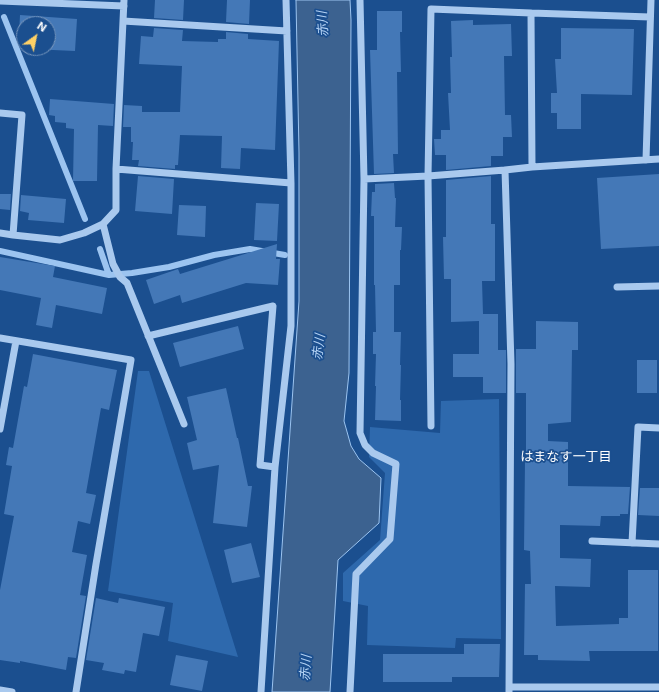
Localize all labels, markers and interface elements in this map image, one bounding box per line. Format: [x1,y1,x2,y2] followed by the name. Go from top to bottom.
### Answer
[314,10,332,38] water label: 赤川
[16,16,56,56] north arrow
[35,19,49,35] text: N
[310,333,328,361] water label: 赤川
[521,449,611,465] district label: はまなす一丁目
[297,654,315,682] water label: 赤川

